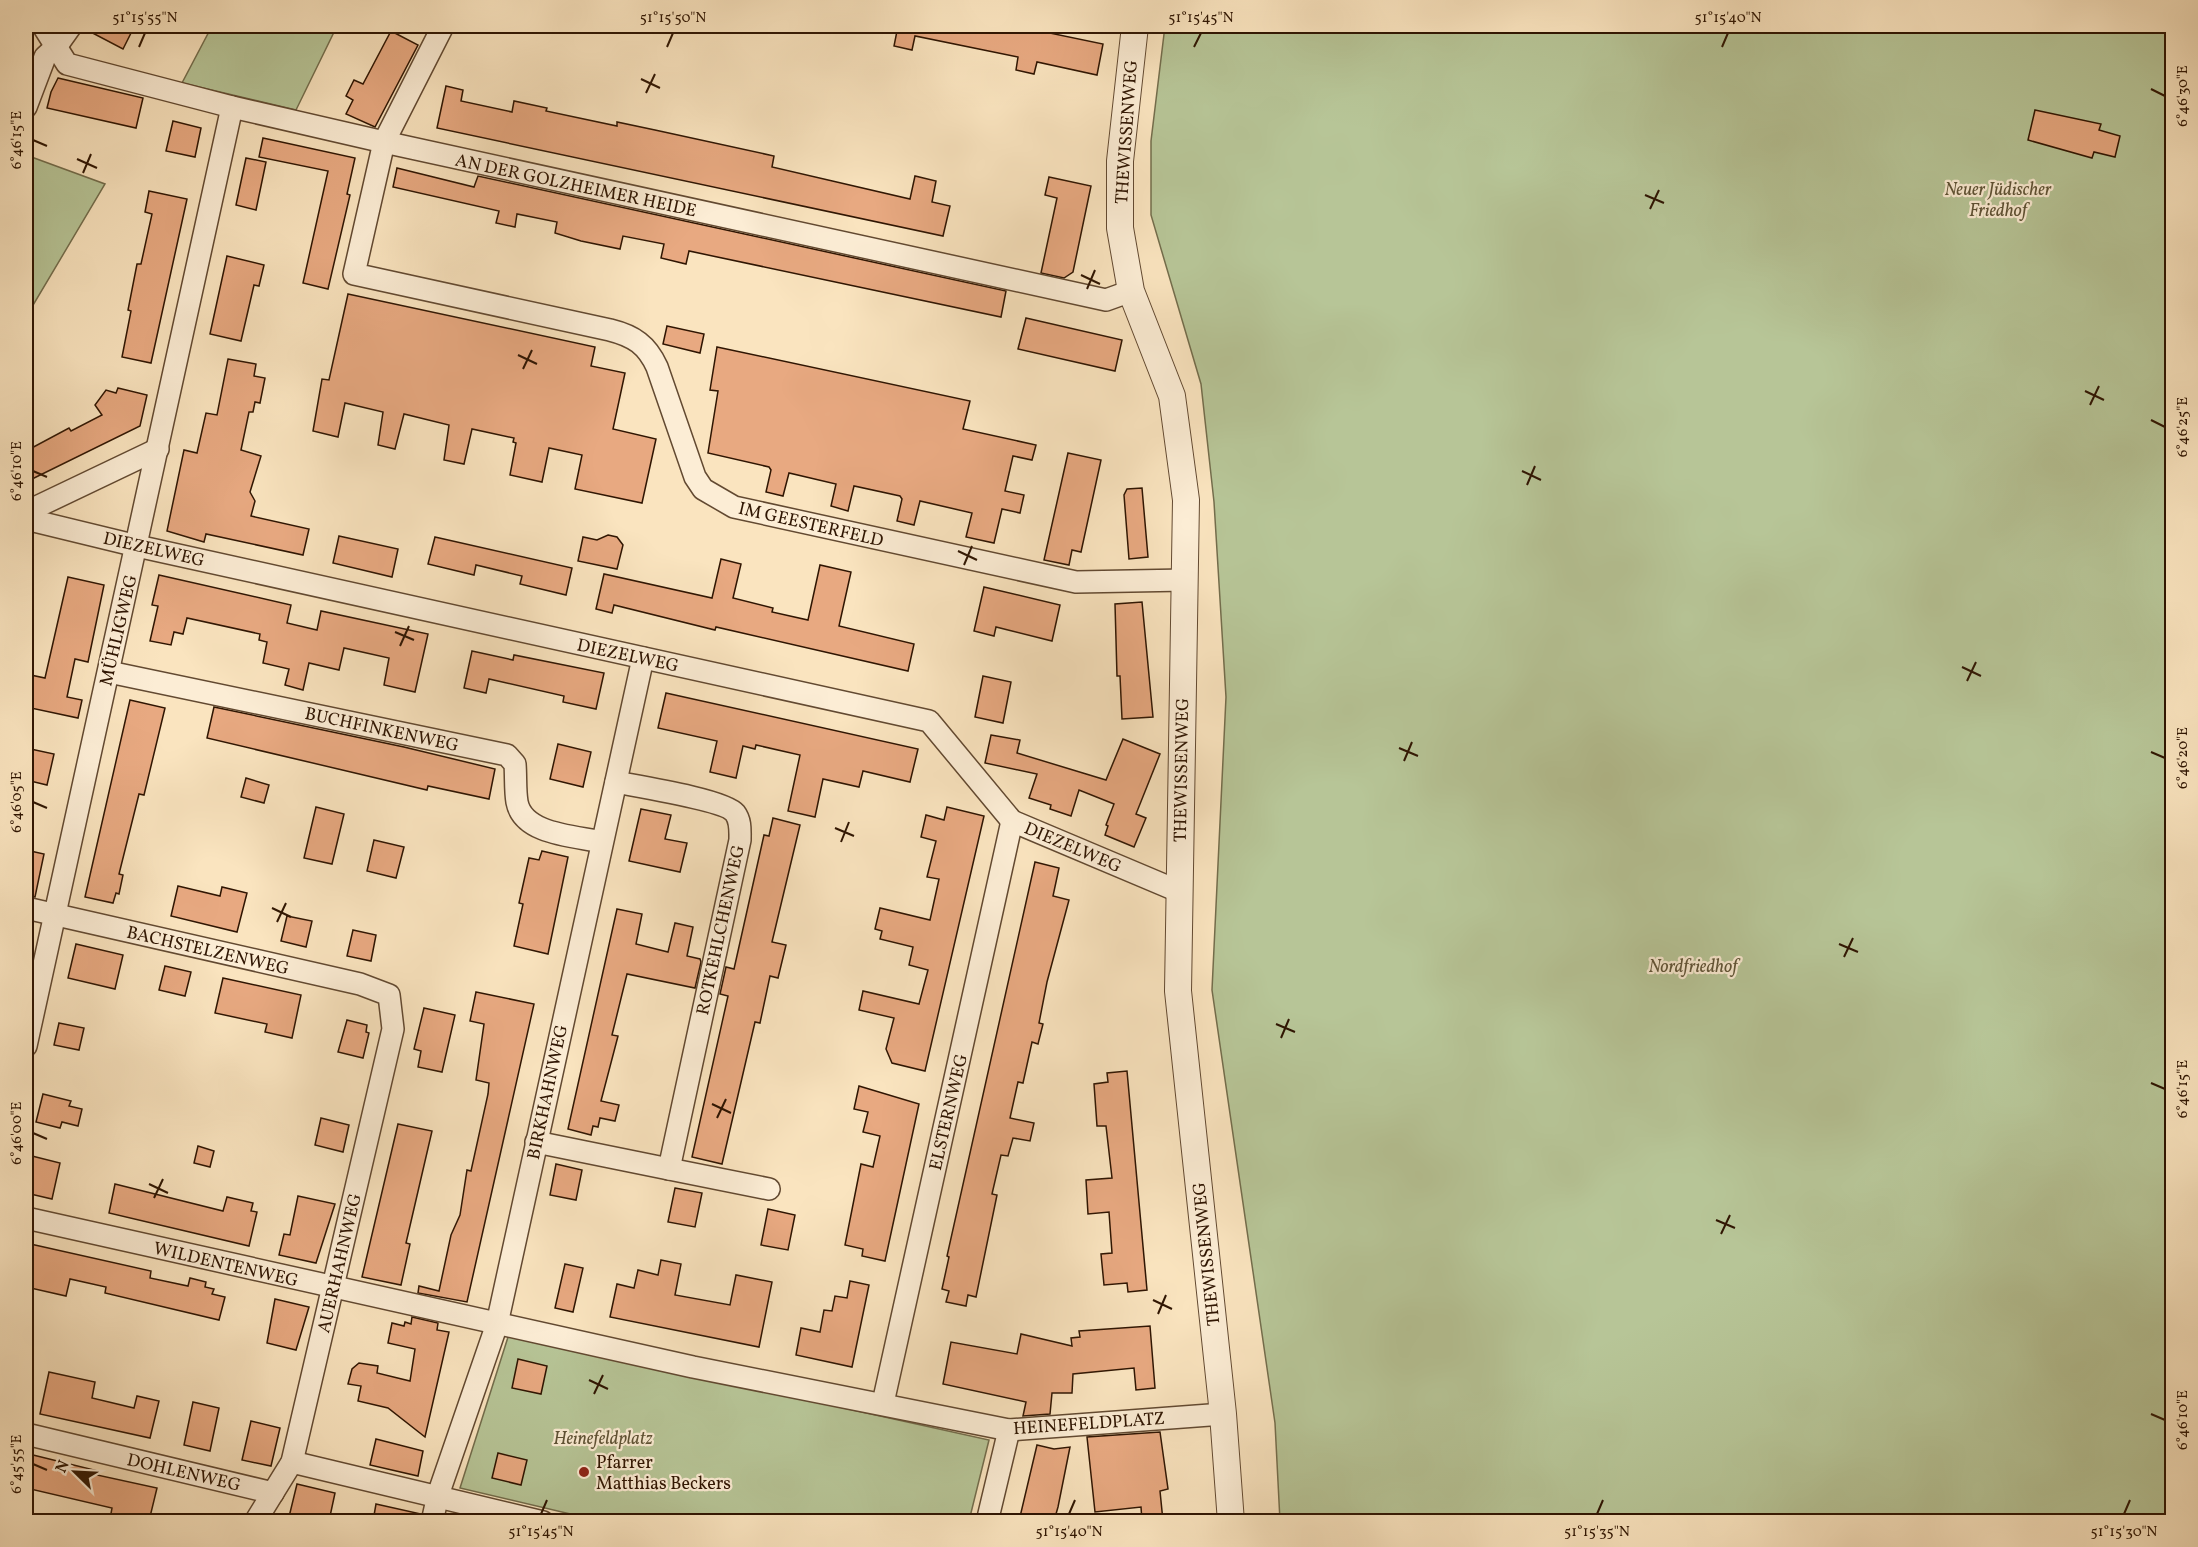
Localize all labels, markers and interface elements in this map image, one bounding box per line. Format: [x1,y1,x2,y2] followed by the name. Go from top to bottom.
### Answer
[112,8,178,29] text: 51°15'55"N
[640,8,706,29] text: 51°15'50"N
[1168,8,1234,29] text: 51°15'45"N
[1694,8,1762,29] text: 51°15'40"N
[1110,59,1145,205] street label: THEWISSENWEG
[2173,65,2194,127] text: 6°46'30"E
[7,111,28,169] text: 6°46'15"E
[453,149,699,224] street label: AN DER GOLZHEIMER HEIDE
[1945,178,2052,224] park label: Neuer Jüdischer Friedhof
[2173,397,2194,457] text: 6°46'25"E
[7,441,28,501] text: 6°46'10"E
[736,497,886,554] street label: IM GEESTERFELD
[100,527,207,574] street label: DIEZELWEG
[95,572,144,688] street label: MÜHLIGWEG
[574,633,681,679] street label: DIEZELWEG
[1169,698,1196,842] street label: THEWISSENWEG
[302,702,461,759] street label: BUCHFINKENWEG
[2173,727,2194,789] text: 6°46'20"E
[7,771,28,833] text: 6°46'05"E
[1020,817,1125,880] street label: DIEZELWEG
[691,843,752,1018] street label: ROTKEHLCHENWEG
[124,921,291,982] street label: BACHSTELZENWEG
[1648,955,1741,980] park label: Nordfriedhof
[522,1023,575,1162] street label: BIRKHAHNWEG
[924,1052,975,1173] street label: ELSTERNWEG
[2173,1060,2194,1118] text: 6°46'15"E
[7,1101,28,1165] text: 6°46'00"E
[1188,1181,1227,1327] street label: THEWISSENWEG
[312,1191,369,1336] street label: AUERHAHNWEG
[151,1237,301,1294] street label: WILDENTENWEG
[2173,1390,2194,1450] text: 6°46'10"E
[1012,1407,1166,1442] street label: HEINEFELDPLATZ
[553,1427,653,1452] park label: Heinefeldplatz
[7,1434,28,1494] text: 6°45'55"E
[45,1442,105,1502] north arrow
[124,1448,243,1499] street label: DOHLENWEG
[596,1451,731,1497] place label: Pfarrer Matthias Beckers
[51,1457,76,1476] text: N
[577,1465,591,1479] marker: Pfarrer Matthias Beckers
[508,1522,574,1543] text: 51°15'45"N
[1035,1522,1103,1543] text: 51°15'40"N
[1564,1522,1630,1543] text: 51°15'35"N
[2090,1522,2158,1543] text: 51°15'30"N

